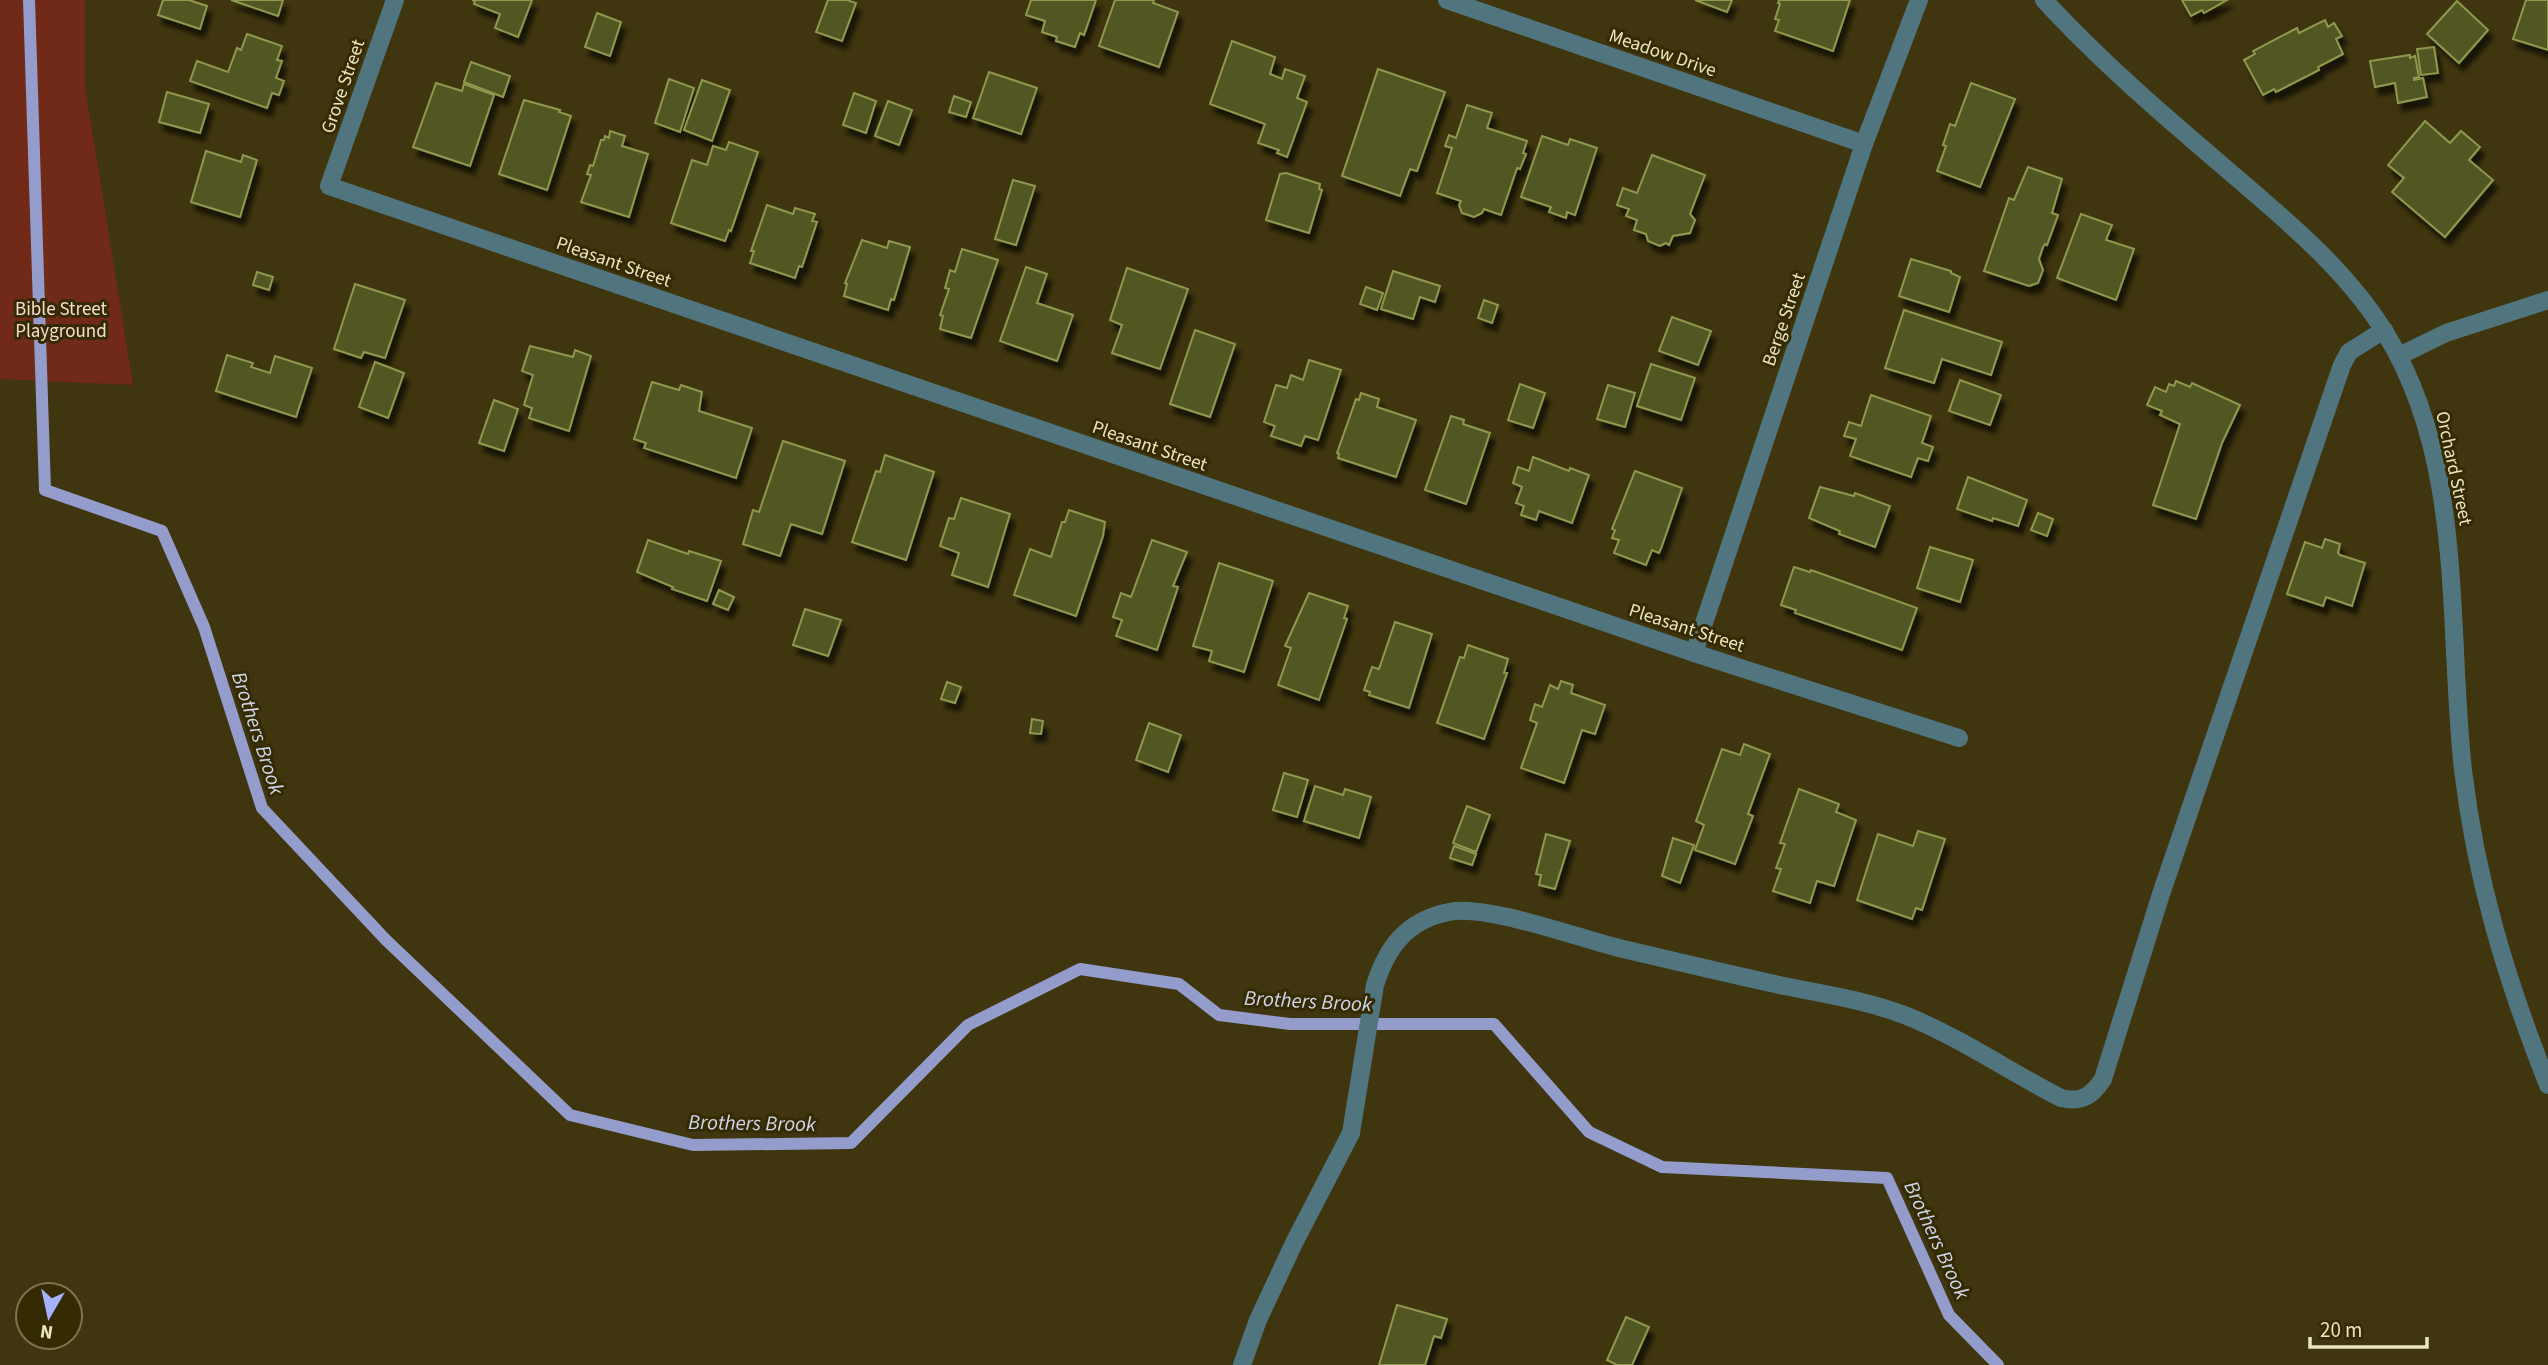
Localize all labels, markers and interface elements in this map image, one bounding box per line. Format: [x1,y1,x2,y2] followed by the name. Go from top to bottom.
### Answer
[1605,22,1720,84] street label: Meadow Drive
[315,35,372,137] street label: Grove Street
[552,230,675,295] street label: Pleasant Street
[1756,269,1813,370] street label: Berge Street
[15,296,108,345] park label: Bible Street Playground
[2428,409,2479,528] street label: Orchard Street
[1088,414,1211,479] street label: Pleasant Street
[1625,597,1748,660] street label: Pleasant Street
[224,668,292,799] water label: Brothers Brook
[1243,983,1374,1019] water label: Brothers Brook
[688,1107,817,1139] water label: Brothers Brook
[1896,1176,1978,1305] water label: Brothers Brook
[14,1281,84,1351] north arrow
[2310,1306,2427,1350] scale bar
[2320,1315,2362,1345] text: 20 m
[38,1317,55,1346] text: N

